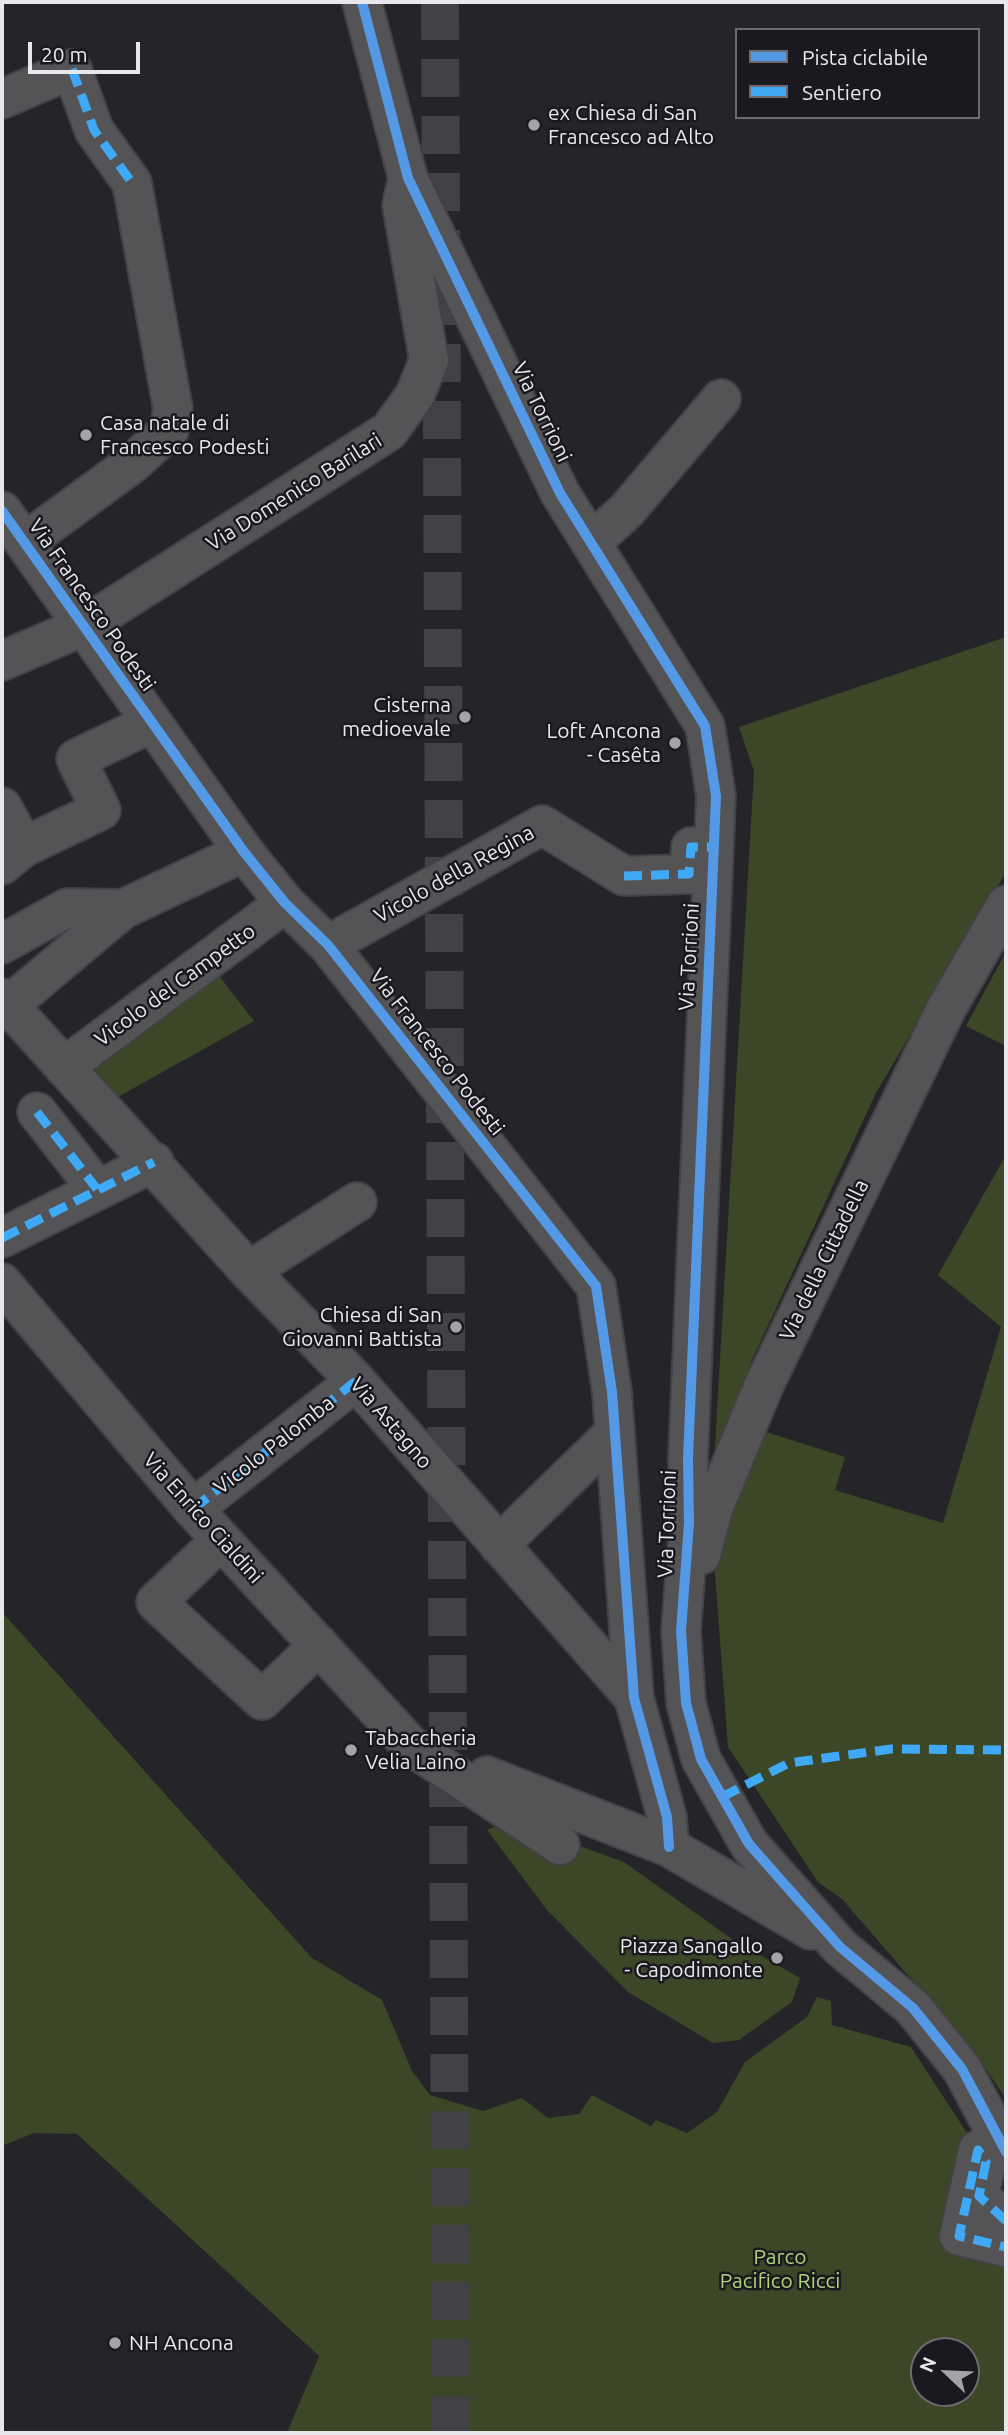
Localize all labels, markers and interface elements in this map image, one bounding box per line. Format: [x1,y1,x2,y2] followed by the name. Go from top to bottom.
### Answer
[32,28,144,72] scale bar
[735,28,980,119] legend
[41,42,88,66] text: 20 m
[802,45,928,69] text: Pista ciclabile
[802,80,882,104] text: Sentiero
[548,100,714,150] place label: ex Chiesa di San Francesco ad Alto
[526,117,542,133] marker: ex Chiesa di San Francesco ad Alto
[507,358,577,466] street label: Via Torrioni
[100,410,270,460] place label: Casa natale di Francesco Podesti
[78,427,94,443] marker: Casa natale di Francesco Podesti
[202,428,386,556] street label: Via Domenico Barilari
[23,514,161,696] street label: Via Francesco Podesti
[342,692,451,742] place label: Cisterna medioevale
[457,709,473,725] marker: Cisterna medioevale
[547,718,661,768] place label: Loft Ancona - Casêta
[667,735,683,751] marker: Loft Ancona - Casêta
[370,820,538,928] street label: Vicolo della Regina
[674,902,704,1012] street label: Via Torrioni
[90,918,260,1052] street label: Vicolo del Campetto
[364,964,510,1140] street label: Via Francesco Podesti
[774,1175,874,1345] street label: Via della Cittadella
[282,1302,442,1352] place label: Chiesa di San Giovanni Battista
[448,1319,464,1335] marker: Chiesa di San Giovanni Battista
[344,1372,438,1474] street label: Via Astagno
[209,1390,339,1500] street label: Vicolo Palomba
[138,1447,268,1589] street label: Via Enrico Cialdini
[653,1470,681,1578] street label: Via Torrioni
[365,1725,477,1775] place label: Tabaccheria Velia Laino
[343,1742,359,1758] marker: Tabaccheria Velia Laino
[620,1933,763,1983] place label: Piazza Sangallo - Capodimonte
[769,1950,785,1966] marker: Piazza Sangallo - Capodimonte
[720,2244,840,2294] park label: Parco Pacifico Ricci
[129,2330,234,2356] place label: NH Ancona
[107,2335,123,2351] marker: NH Ancona
[910,2337,980,2407] north arrow
[915,2354,940,2375] text: N

